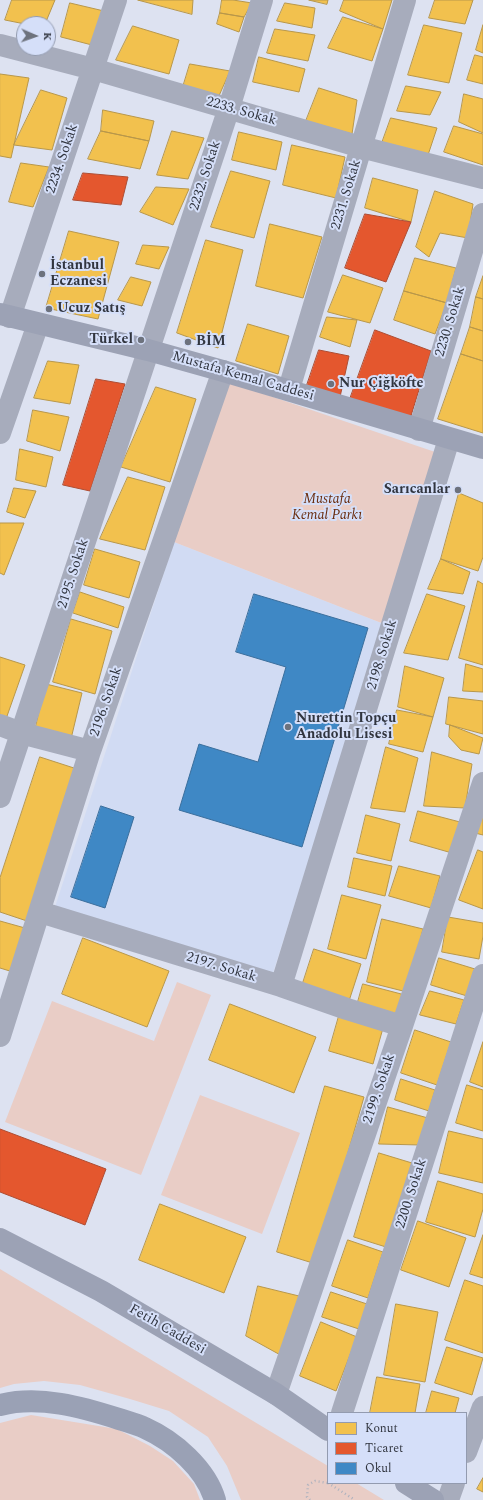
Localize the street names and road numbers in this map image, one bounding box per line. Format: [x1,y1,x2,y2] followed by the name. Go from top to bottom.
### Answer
[204,94,278,130] street label: 2233. Sokak
[43,122,83,196] street label: 2234. Sokak
[187,139,225,213] street label: 2232. Sokak
[328,158,366,232] street label: 2231. Sokak
[432,285,470,359] street label: 2230. Sokak
[170,349,316,405] street label: Mustafa Kemal Caddesi
[55,537,93,611] street label: 2195. Sokak
[364,618,402,692] street label: 2198. Sokak
[87,665,127,739] street label: 2196. Sokak
[184,949,258,987] street label: 2197. Sokak
[360,1052,400,1126] street label: 2199. Sokak
[393,1157,431,1231] street label: 2200. Sokak
[126,1301,208,1359] street label: Fetih Caddesi

